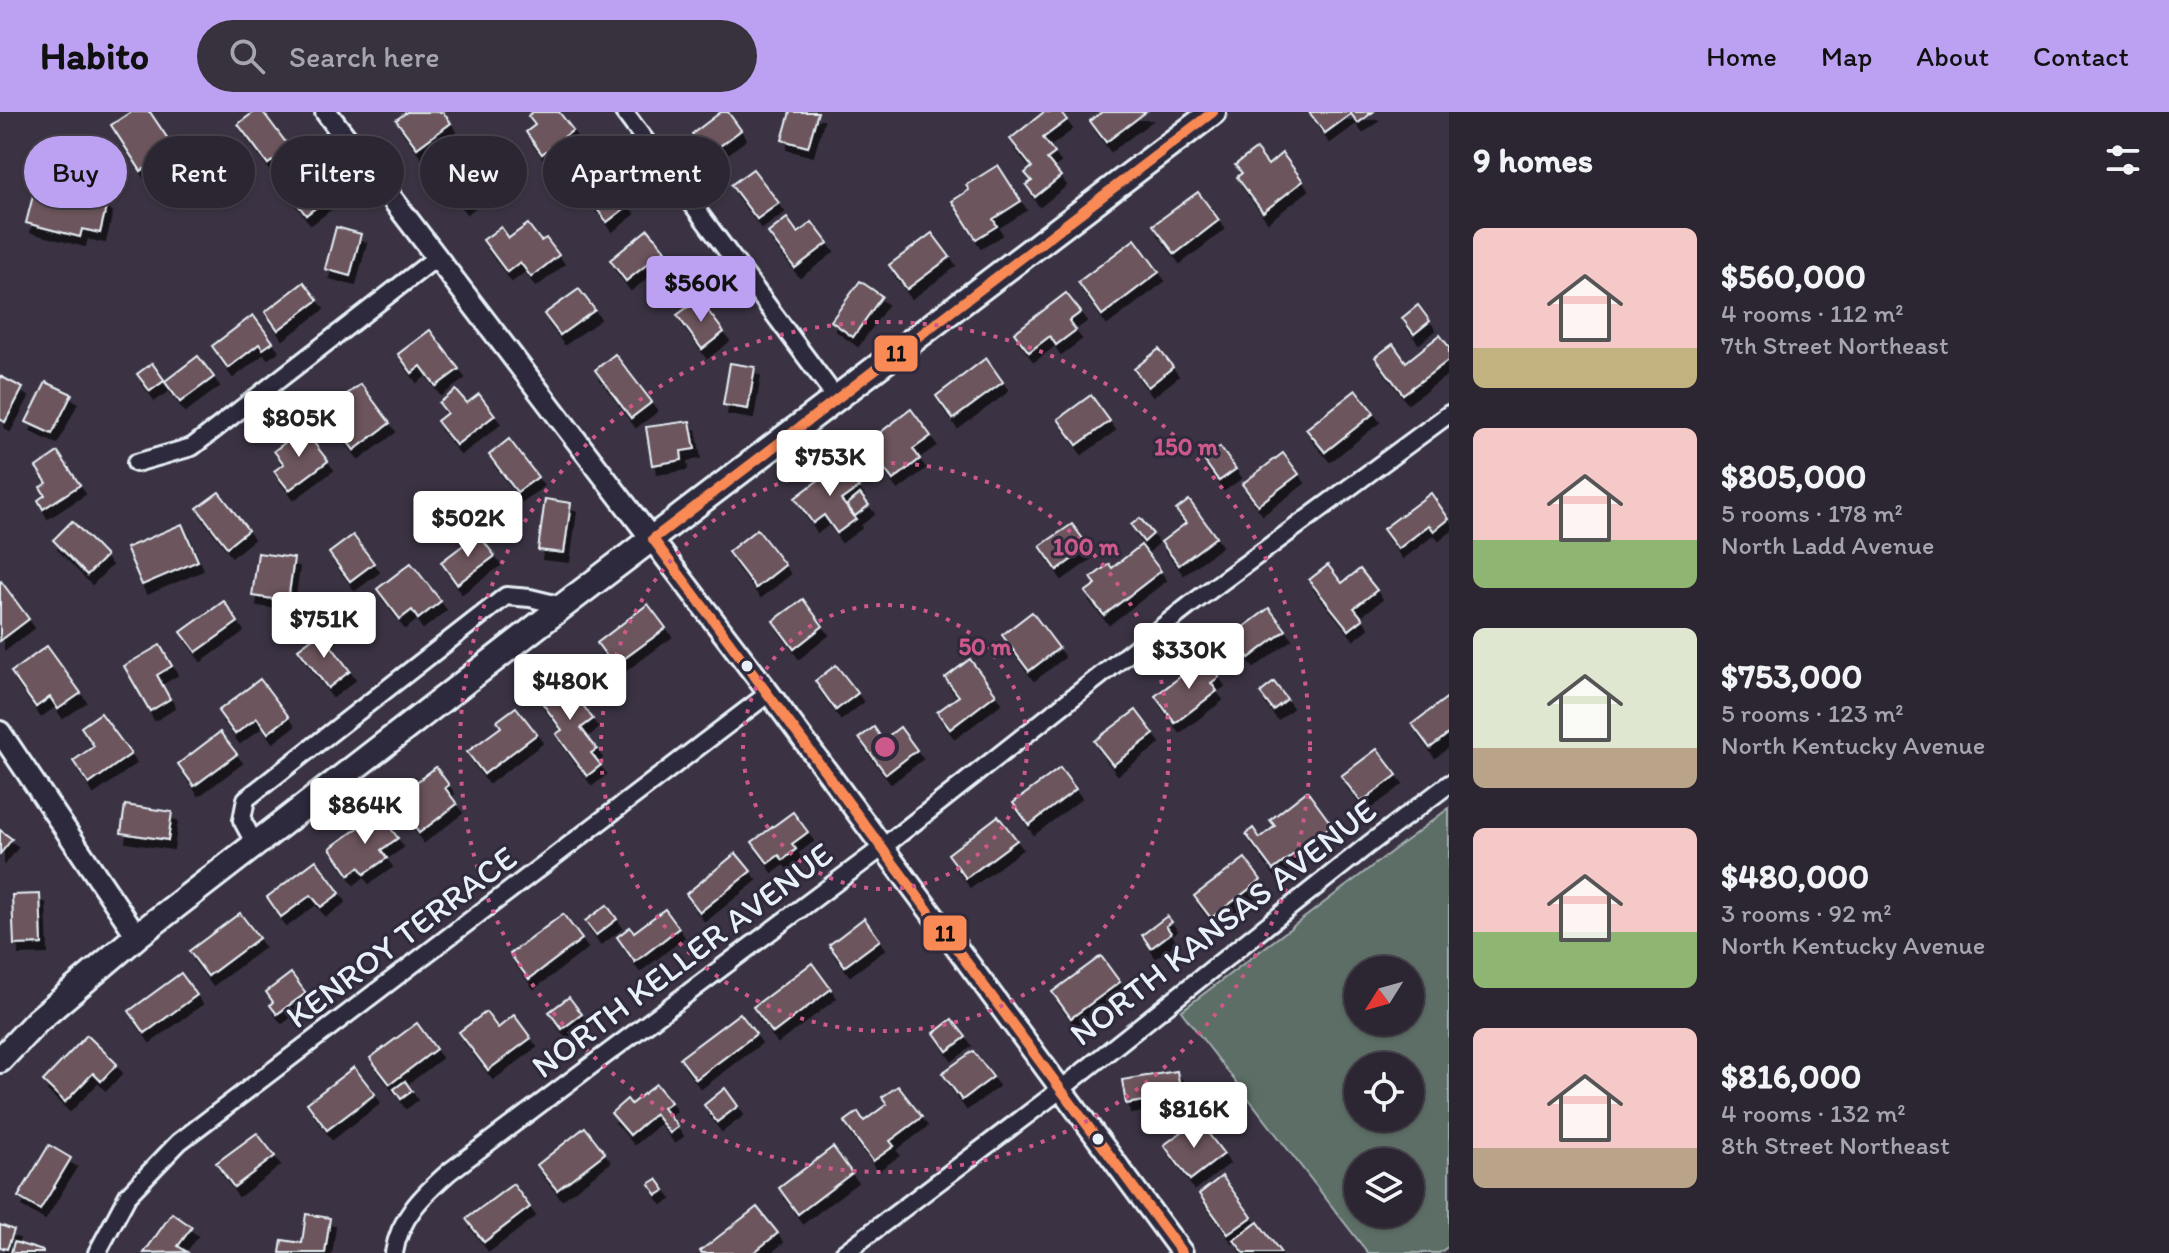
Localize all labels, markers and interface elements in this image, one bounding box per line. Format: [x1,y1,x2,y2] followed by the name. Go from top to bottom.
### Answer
[197,20,757,92] search box
[40,33,149,79] text: Habito
[225,34,269,78] icon: search
[289,38,440,75] text: Search here
[1706,39,1777,73] text: Home
[1821,39,1872,73] text: Map
[1916,39,1989,73] text: About
[2033,39,2129,73] text: Contact
[24,136,127,208] chip: Buy
[143,136,255,208] chip: Rent
[271,136,404,208] chip: Filters
[420,136,527,208] chip: New
[543,136,730,208] chip: Apartment
[2101,138,2145,182] icon: filters
[1473,140,1593,181] text: 9 homes
[645,256,757,324] pin: $560K
[1721,256,1866,297] text: $560,000
[1537,260,1633,356] icon: home
[664,266,738,298] text: $560K
[1721,297,1904,329] text: 4 rooms · 112 m²
[1721,329,1949,361] text: 7th Street Northeast
[873,334,919,373] line badge: 11
[886,340,907,367] text: 11
[243,391,355,459] pin: $805K
[262,401,336,433] text: $805K
[774,430,886,498] pin: $753K
[1154,432,1219,461] text: 150 m
[795,440,865,472] text: $753K
[1721,456,1867,497] text: $805,000
[1537,460,1633,556] icon: home
[412,491,524,559] pin: $502K
[1721,497,1903,529] text: 5 rooms · 178 m²
[431,501,505,533] text: $502K
[1721,529,1934,561] text: North Ladd Avenue
[1053,532,1120,561] text: 100 m
[268,592,380,660] pin: $751K
[290,602,358,634] text: $751K
[1133,623,1245,691] pin: $330K
[959,632,1012,661] text: 50 m
[1152,633,1226,665] text: $330K
[514,654,626,722] pin: $480K
[1721,656,1862,697] text: $753,000
[739,658,755,674] unlabelled marker
[1537,660,1633,756] icon: home
[532,664,608,696] text: $480K
[1721,697,1904,729] text: 5 rooms · 123 m²
[1721,729,1985,761] text: North Kentucky Avenue
[871,733,899,761] centre of rings
[309,778,421,846] pin: $864K
[328,788,402,820] text: $864K
[1062,790,1384,1054] street label: NORTH KANSAS AVENUE
[523,833,841,1087] street label: NORTH KELLER AVENUE
[278,837,524,1037] street label: KENROY TERRACE
[1721,856,1869,897] text: $480,000
[1537,860,1633,956] icon: home
[1721,897,1892,929] text: 3 rooms · 92 m²
[922,914,968,952] line badge: 11
[935,920,956,947] text: 11
[1721,929,1985,961] text: North Kentucky Avenue
[1344,956,1424,1036] north arrow
[1344,956,1424,1228] map controls
[1344,1052,1424,1132] button: locate
[1721,1056,1862,1097] text: $816,000
[1537,1060,1633,1156] icon: home
[1138,1082,1250,1150] pin: $816K
[1159,1092,1229,1124] text: $816K
[1721,1097,1906,1129] text: 4 rooms · 132 m²
[1721,1129,1950,1161] text: 8th Street Northeast
[1090,1131,1106,1147] unlabelled marker
[1344,1148,1424,1228] button: layers

